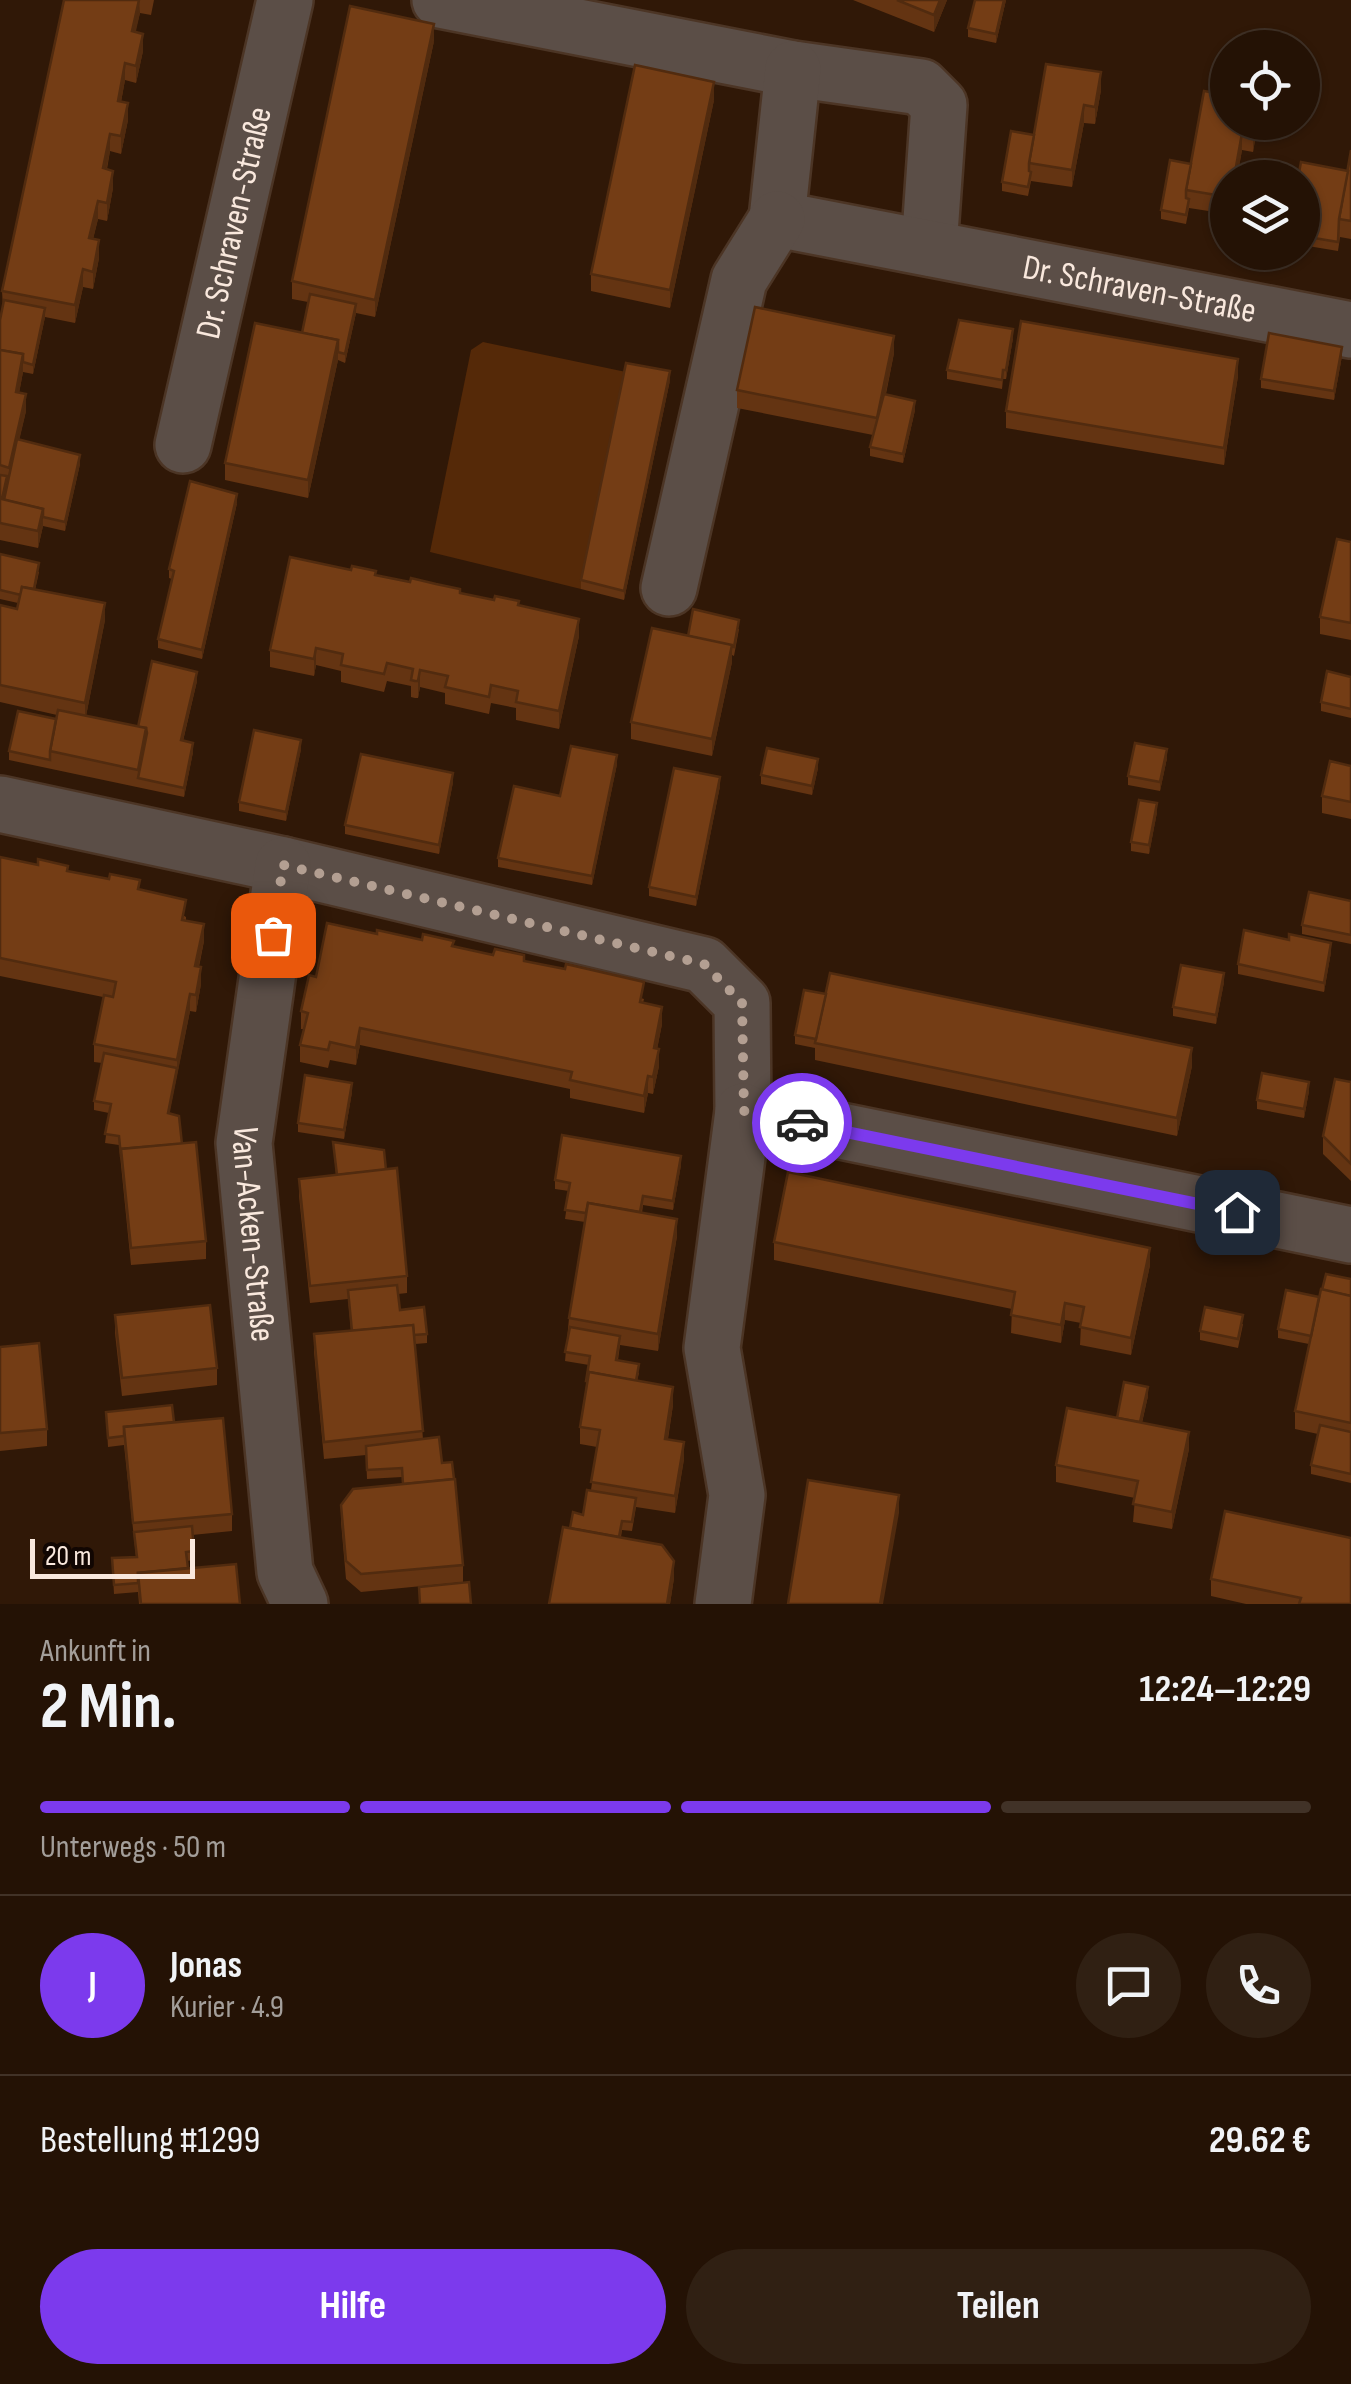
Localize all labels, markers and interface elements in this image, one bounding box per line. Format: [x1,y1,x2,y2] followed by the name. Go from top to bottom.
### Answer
[1210,30,1320,270] map controls
[1210,30,1320,140] button: locate
[187,103,281,343] street label: Dr. Schraven-Straße
[1210,160,1320,270] button: layers
[1019,246,1260,333] street label: Dr. Schraven-Straße
[231,893,316,978] pin
[246,908,301,963] icon: bag
[752,1073,852,1173] courier
[775,1096,830,1151] icon: car
[222,1123,284,1344] street label: Van-Acken-Straße
[1195,1170,1280,1255] pin
[1210,1185,1265,1240] icon: home
[30,1534,195,1578] scale bar
[45,1540,91,1573] text: 20 m
[40,1632,151,1671] text: Ankunft in
[1139,1667,1311,1712] text: 12:24–12:29
[40,1669,177,1747] text: 2 Min.
[40,1828,226,1867] text: Unterwegs · 50 m
[1076,1933,1181,2038] button: chat
[1206,1933,1311,2038] button: phone
[170,1943,242,1988] text: Jonas
[88,1963,97,2008] text: J
[170,1988,284,2027] text: Kurier · 4.9
[40,2118,260,2163] text: Bestellung #1299
[1209,2118,1311,2163] text: 29.62 €
[40,2249,666,2364] button: Hilfe
[686,2249,1311,2364] button: Teilen

